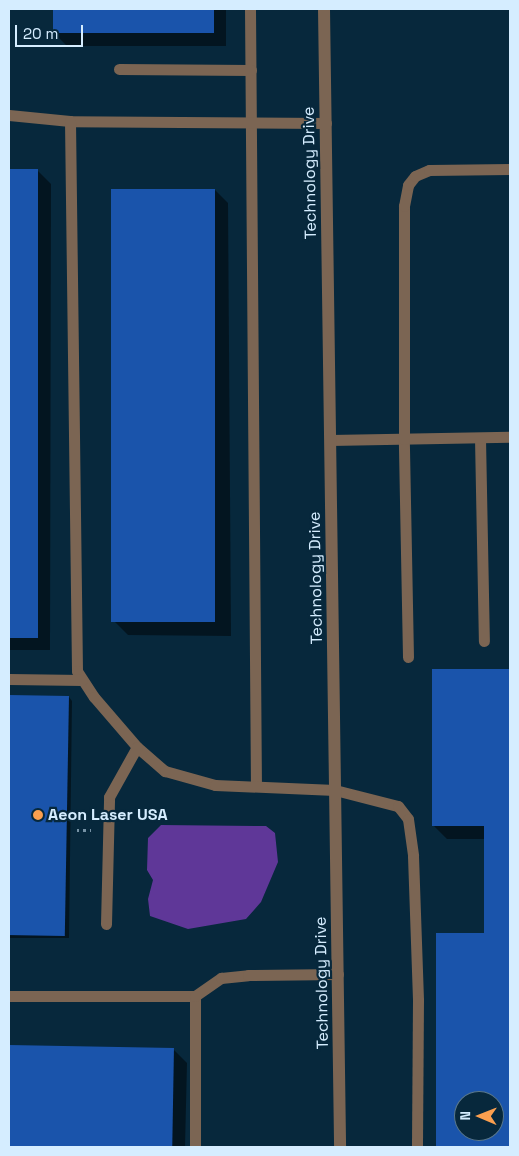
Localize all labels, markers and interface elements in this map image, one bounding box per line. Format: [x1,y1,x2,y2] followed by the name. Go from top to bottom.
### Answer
[18,15,85,47] scale bar
[23,24,58,43] text: 20 m
[299,107,321,239] street label: Technology Drive
[305,512,327,644] street label: Technology Drive
[48,805,168,825] place label: Aeon Laser USA
[32,809,44,821] marker: Aeon Laser USA
[311,917,333,1049] street label: Technology Drive
[454,1091,504,1141] north arrow
[456,1111,474,1121] text: N

